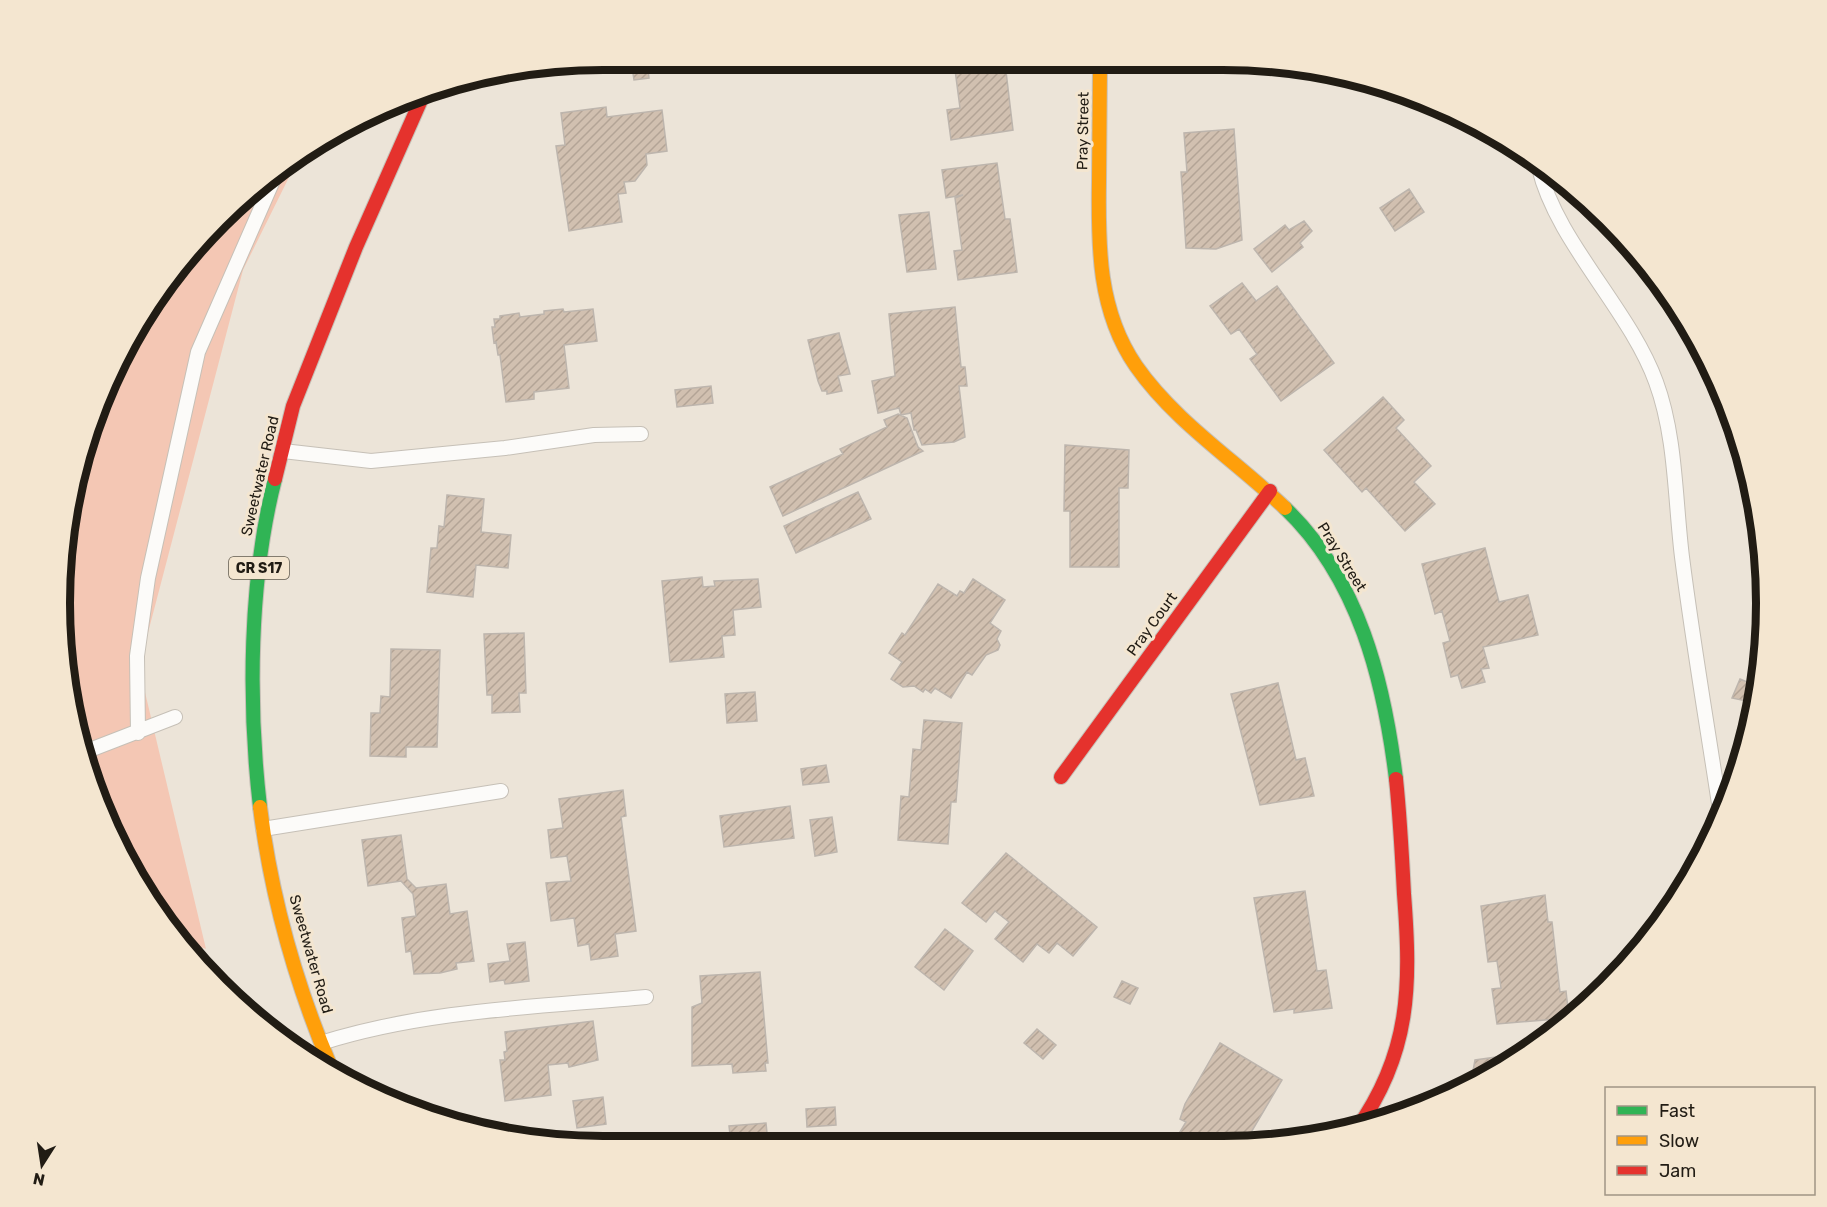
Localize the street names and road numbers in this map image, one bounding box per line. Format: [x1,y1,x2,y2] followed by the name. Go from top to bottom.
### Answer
[1073,92,1093,170] street label: Pray Street
[237,414,283,538] street label: Sweetwater Road
[1314,519,1370,595] street label: Pray Street
[229,557,289,579] road number: CR S17
[1123,589,1181,659] street label: Pray Court
[285,893,337,1015] street label: Sweetwater Road

